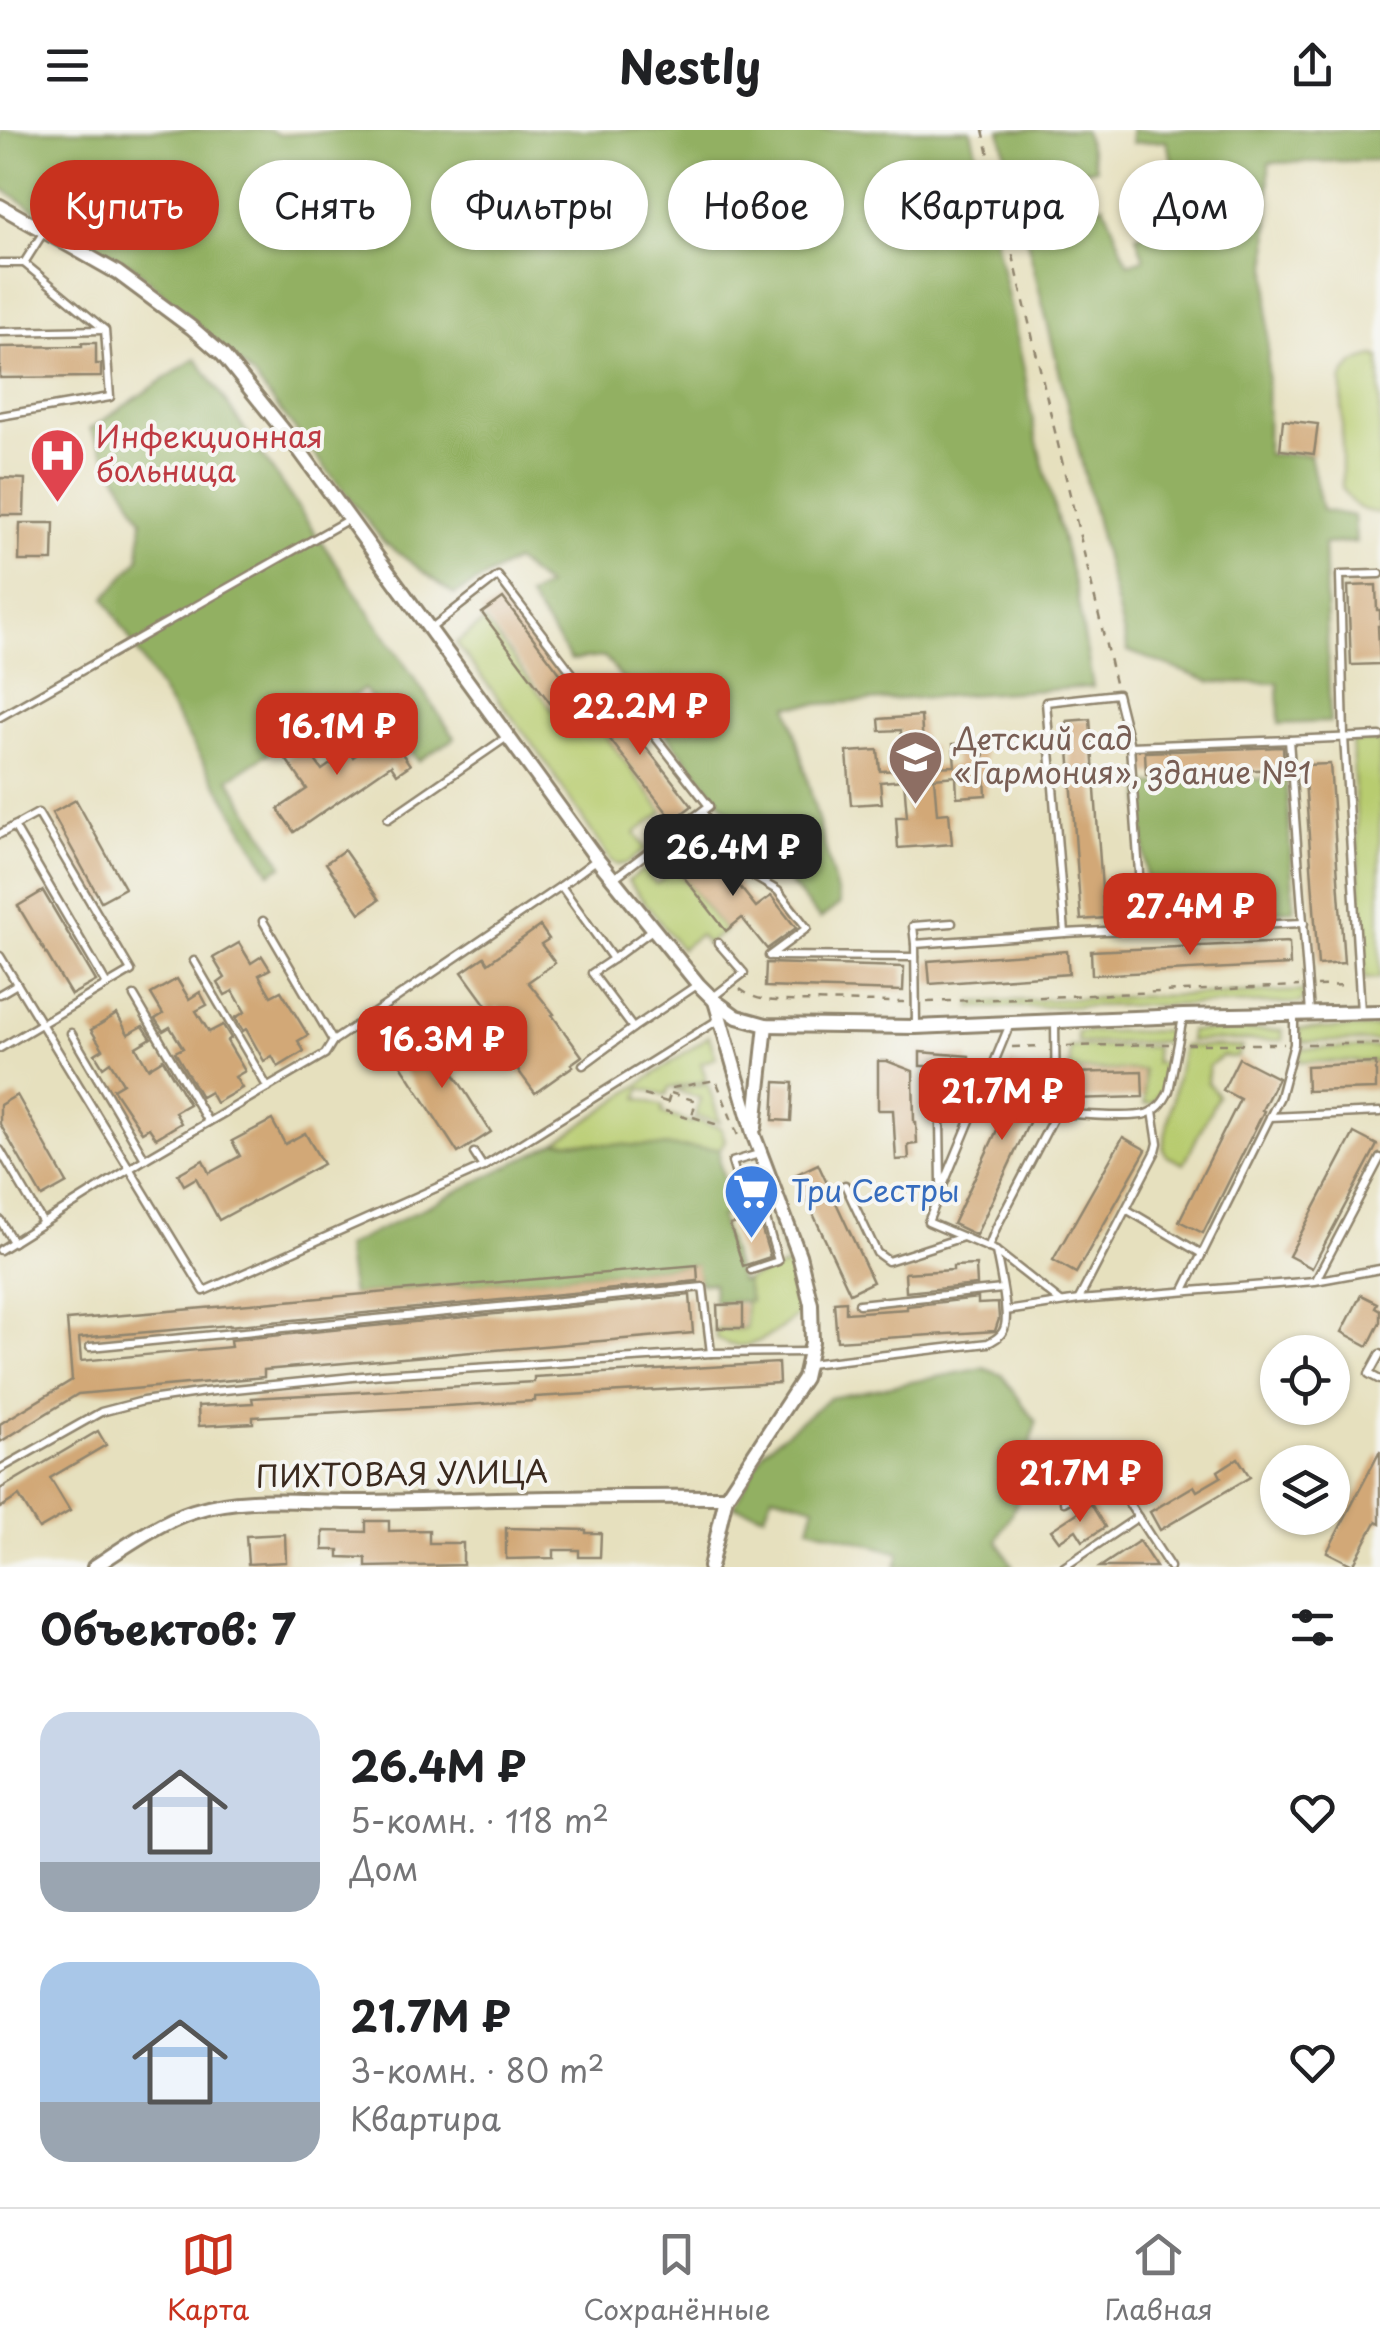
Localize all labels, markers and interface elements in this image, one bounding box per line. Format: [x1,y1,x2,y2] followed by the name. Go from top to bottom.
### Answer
[619,31,761,99] text: Nestly
[40,38,95,93] icon: menu
[1285,38,1340,93] icon: share
[30,160,219,250] chip: Купить
[239,160,411,250] chip: Снять
[431,160,648,250] chip: Фильтры
[668,160,844,250] chip: Новое
[864,160,1099,250] chip: Квартира
[1119,160,1264,250] chip: Дом
[96,413,323,492] place label: Инфекционная больница
[27,425,87,504] hospital icon: Инфекционная больница
[548,673,732,758] pin: 22.2M ₽
[572,681,708,729] text: 22.2M ₽
[245,693,429,778] pin: 16.1M ₽
[278,701,396,749] text: 16.1M ₽
[953,715,1311,794] place label: Детский сад «Гармония», здание №1
[885,727,945,806] school or university icon: Детский сад «Гармония», здание №1
[641,814,825,899] pin: 26.4M ₽
[666,822,800,870] text: 26.4M ₽
[1098,873,1282,958] pin: 27.4M ₽
[1125,881,1255,929] text: 27.4M ₽
[350,1006,534,1091] pin: 16.3M ₽
[379,1014,505,1062] text: 16.3M ₽
[910,1058,1094,1143] pin: 21.7M ₽
[941,1066,1063,1114] text: 21.7M ₽
[722,1162,782,1241] supermarket icon: Три Сестры
[791,1167,960,1212] place label: Три Сестры
[1260,1335,1350,1535] map controls
[1260,1335,1350,1425] button: locate
[988,1440,1172,1525] pin: 21.7M ₽
[1260,1445,1350,1535] button: layers
[255,1447,548,1498] street label: ПИХТОВАЯ УЛИЦА
[1019,1448,1141,1496] text: 21.7M ₽
[40,1596,296,1659] text: Объектов: 7
[1285,1600,1340,1655] icon: filters
[350,1733,526,1796] text: 26.4M ₽
[120,1752,240,1872] icon: home
[1285,1785,1340,1840] icon: heart
[350,1796,609,1844] text: 5-комн. · 118 m²
[350,1844,419,1892] text: Дом
[350,1983,511,2046] text: 21.7M ₽
[120,2002,240,2122] icon: home
[1285,2035,1340,2090] icon: heart
[350,2046,604,2094] text: 3-комн. · 80 m²
[350,2094,501,2142] text: Квартира
[167,2227,249,2330] tab: Карта
[583,2227,770,2330] tab: Сохранённые
[1105,2227,1213,2330] tab: Главная

